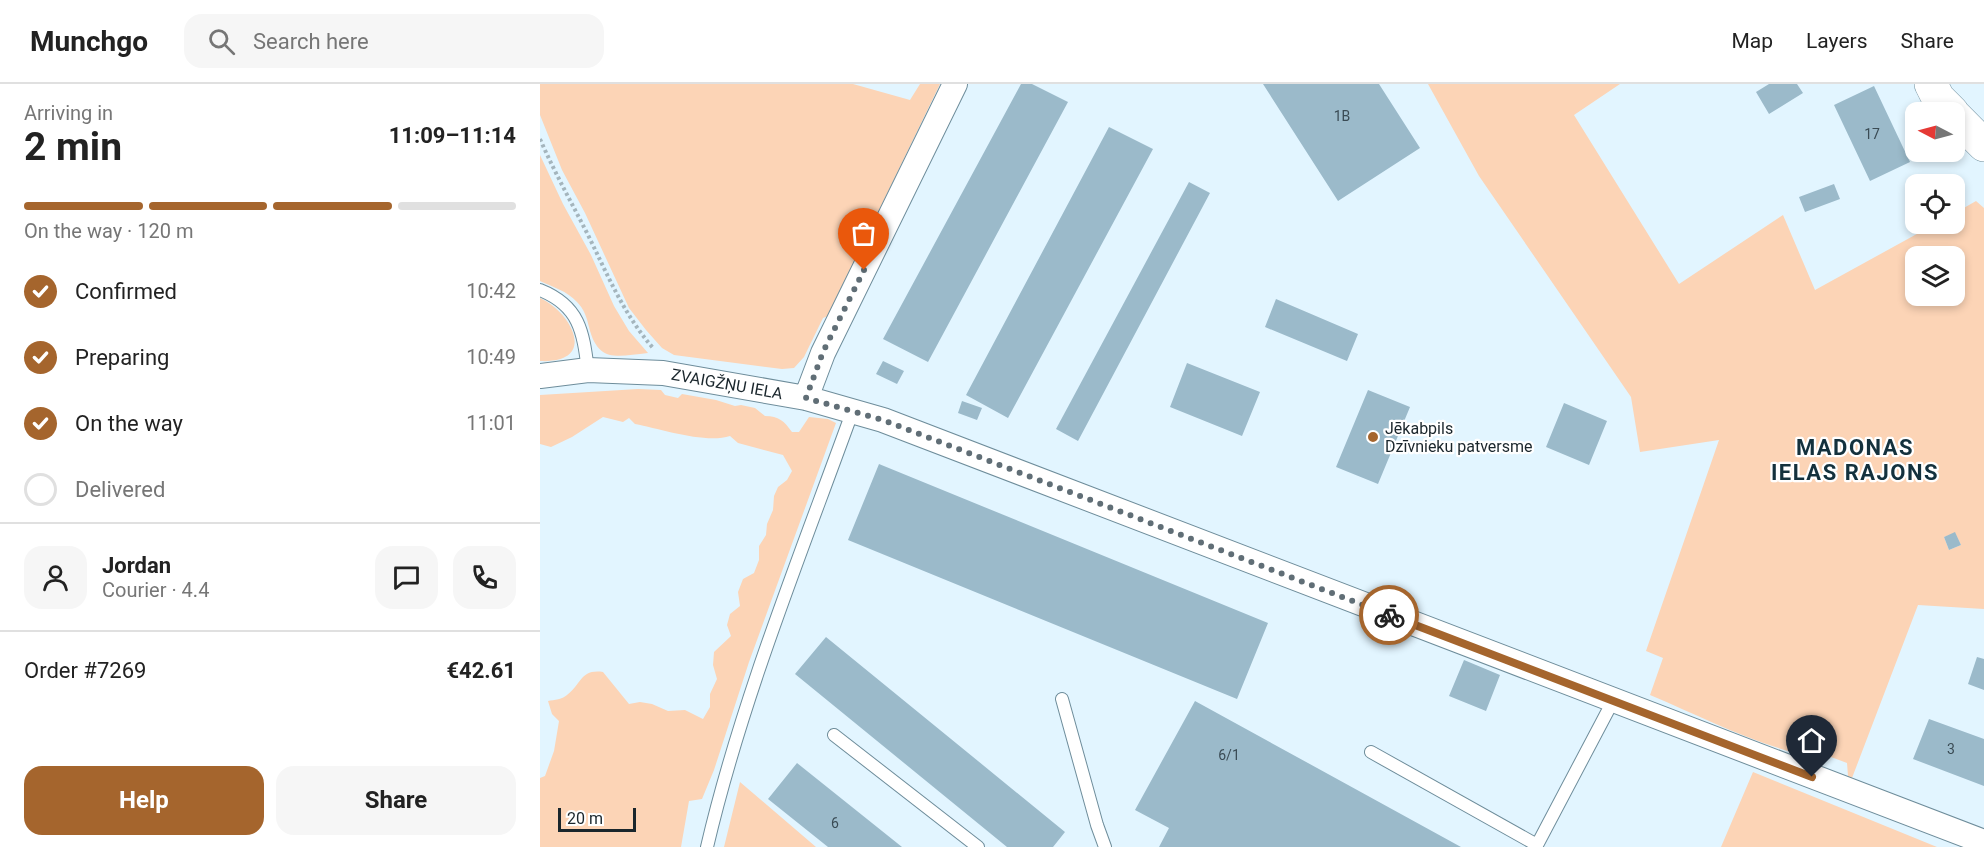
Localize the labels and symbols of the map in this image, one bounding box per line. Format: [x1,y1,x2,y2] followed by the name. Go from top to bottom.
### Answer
[1905,102,1965,162] north arrow
[1334,108,1350,124] house number: 1B
[1864,126,1880,142] house number: 17
[838,208,889,270] pin
[670,365,785,404] street label: ZVAIGŽŅU IELA
[1385,419,1533,456] place label: Jēkabpils Dzīvnieku patversme
[1366,430,1380,444] marker: Jēkabpils Dzīvnieku patversme
[1771,435,1939,485] district label: MADONAS IELAS RAJONS
[1359,585,1419,645] courier
[1786,715,1837,777] pin
[1947,741,1955,757] house number: 3
[1218,747,1240,763] house number: 6/1
[558,805,636,832] scale bar
[831,815,839,831] house number: 6

